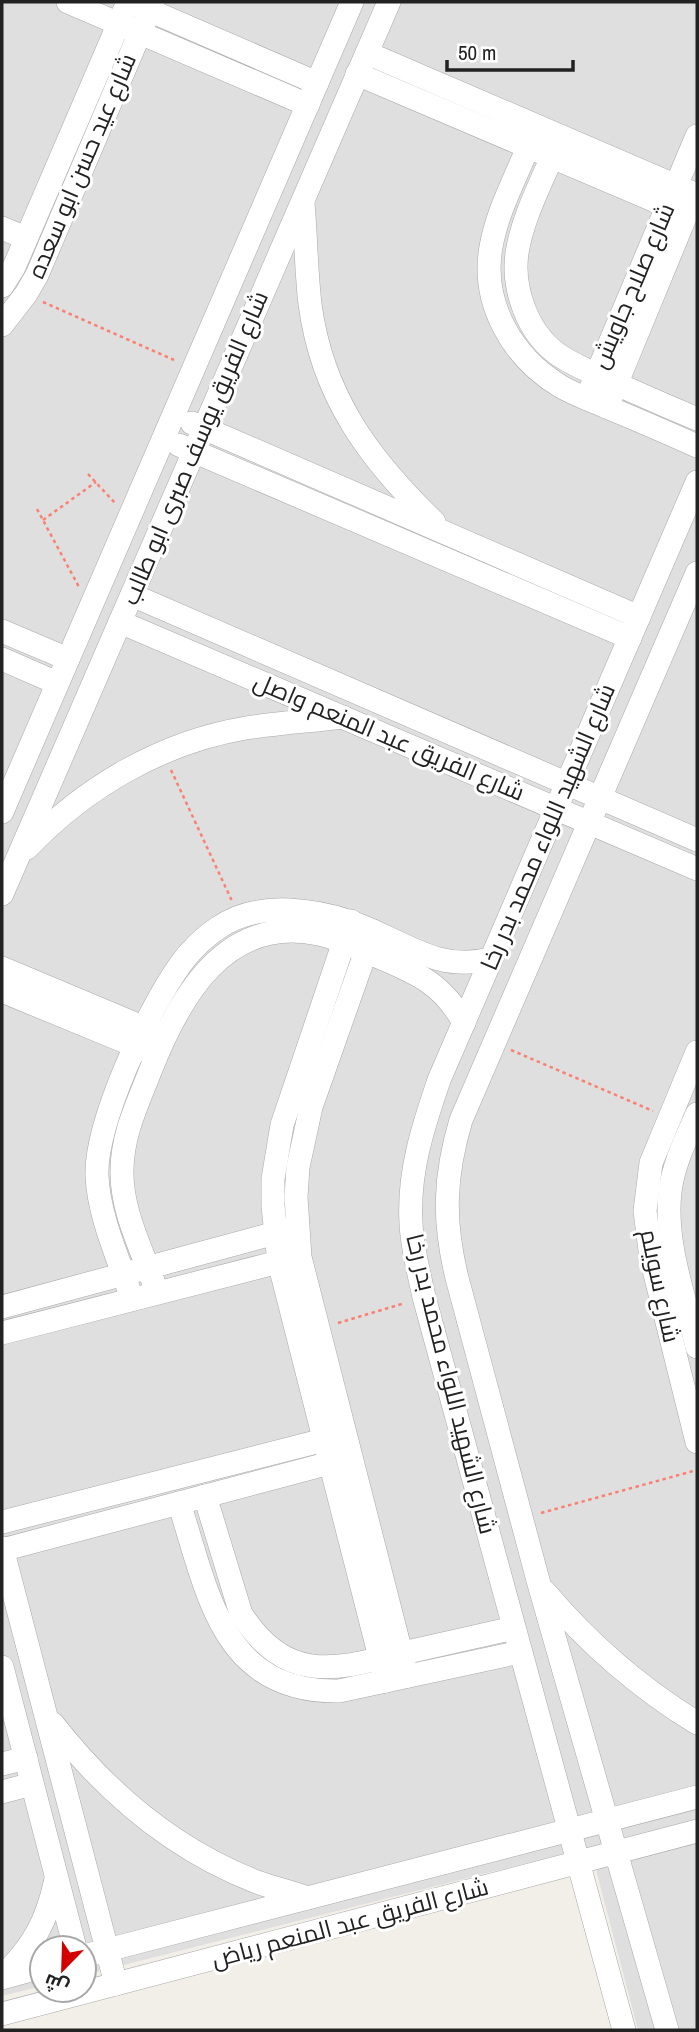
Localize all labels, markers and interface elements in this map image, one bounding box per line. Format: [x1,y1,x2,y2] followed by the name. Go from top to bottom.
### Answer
[447,28,573,72] scale bar
[458,38,496,67] text: 50 m
[19,48,144,283] street label: شارع عيد حسن ابو سعده
[583,198,682,374] street label: شارع صلاح جاويش
[113,286,276,610] street label: شارع الفريق يوسف صبرى ابو طالب
[249,664,530,809] street label: شارع الفريق عبد المنعم واصل
[472,678,623,975] street label: شارع الشهيد اللواء محمد بدر رخا
[632,1226,689,1346] street label: شارع سويلم
[398,1230,505,1537] street label: شارع الشهيد اللواء محمد بدر رخا
[208,1870,492,1975] street label: شارع الفريق عبد المنعم رياض
[28,1934,98,2004] north arrow
[40,1968,73,2001] text: ش

